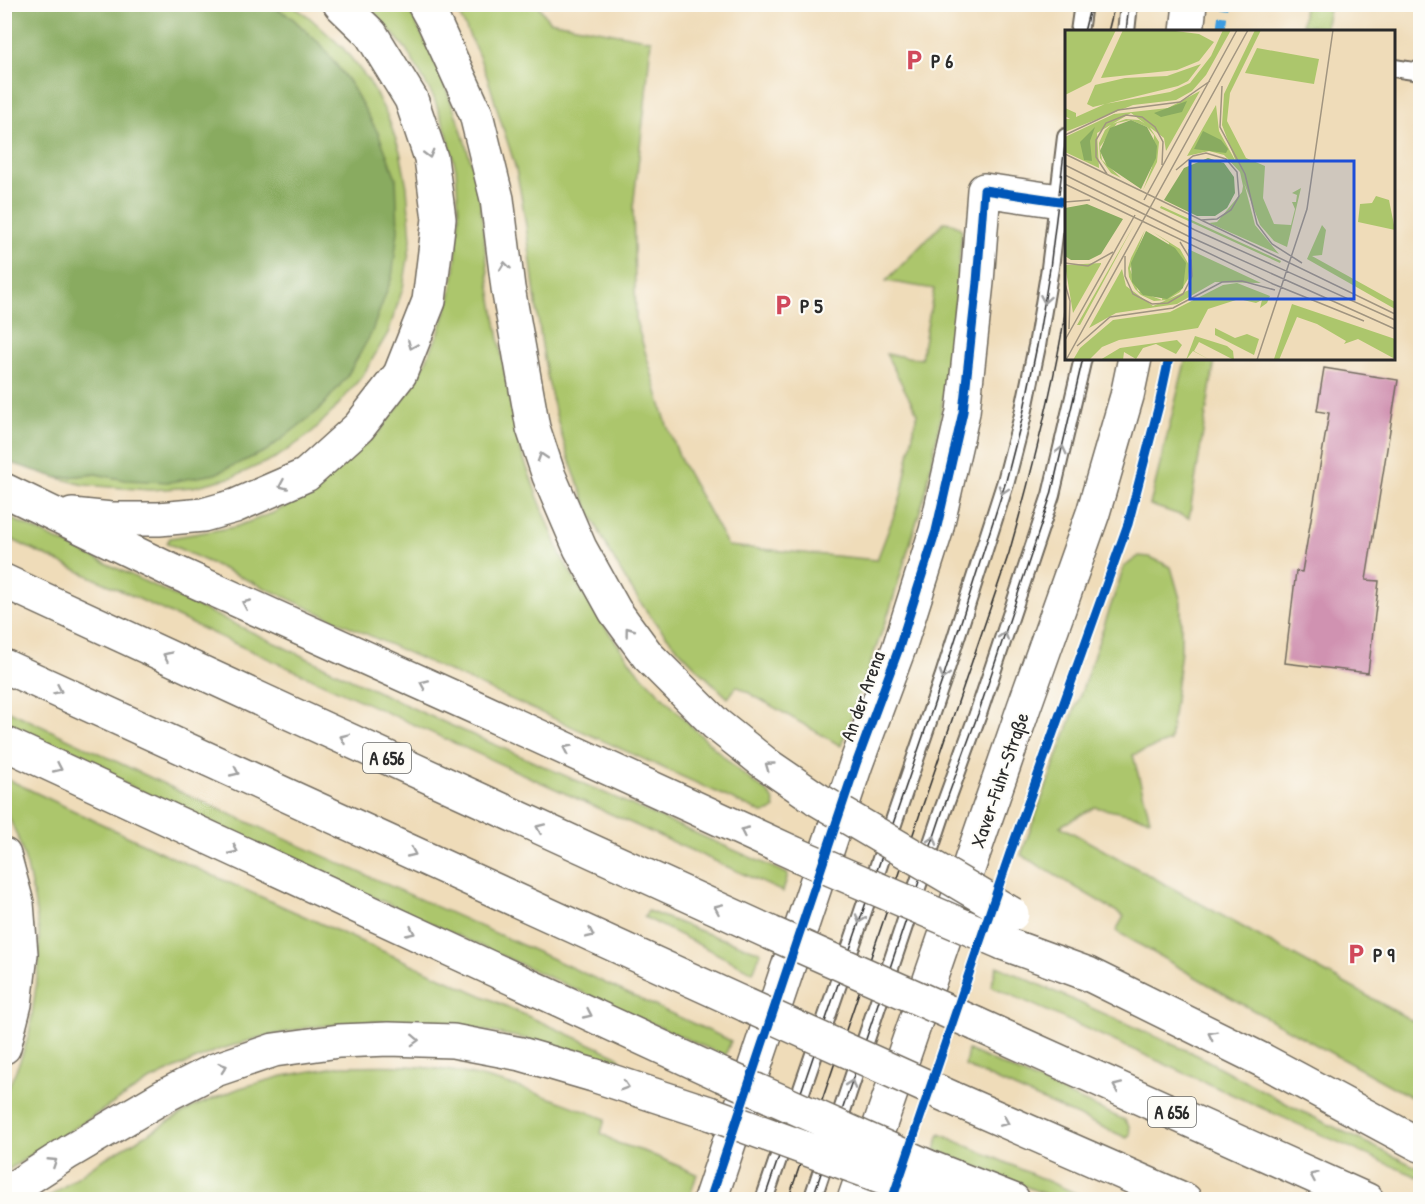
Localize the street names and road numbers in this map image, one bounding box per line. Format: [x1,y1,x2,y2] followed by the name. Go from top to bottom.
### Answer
[833,647,891,745] street label: An der Arena
[963,709,1035,851] street label: Xaver-Fuhr-Straße
[363,743,411,773] road number: A 656
[1148,1097,1196,1127] road number: A 656

